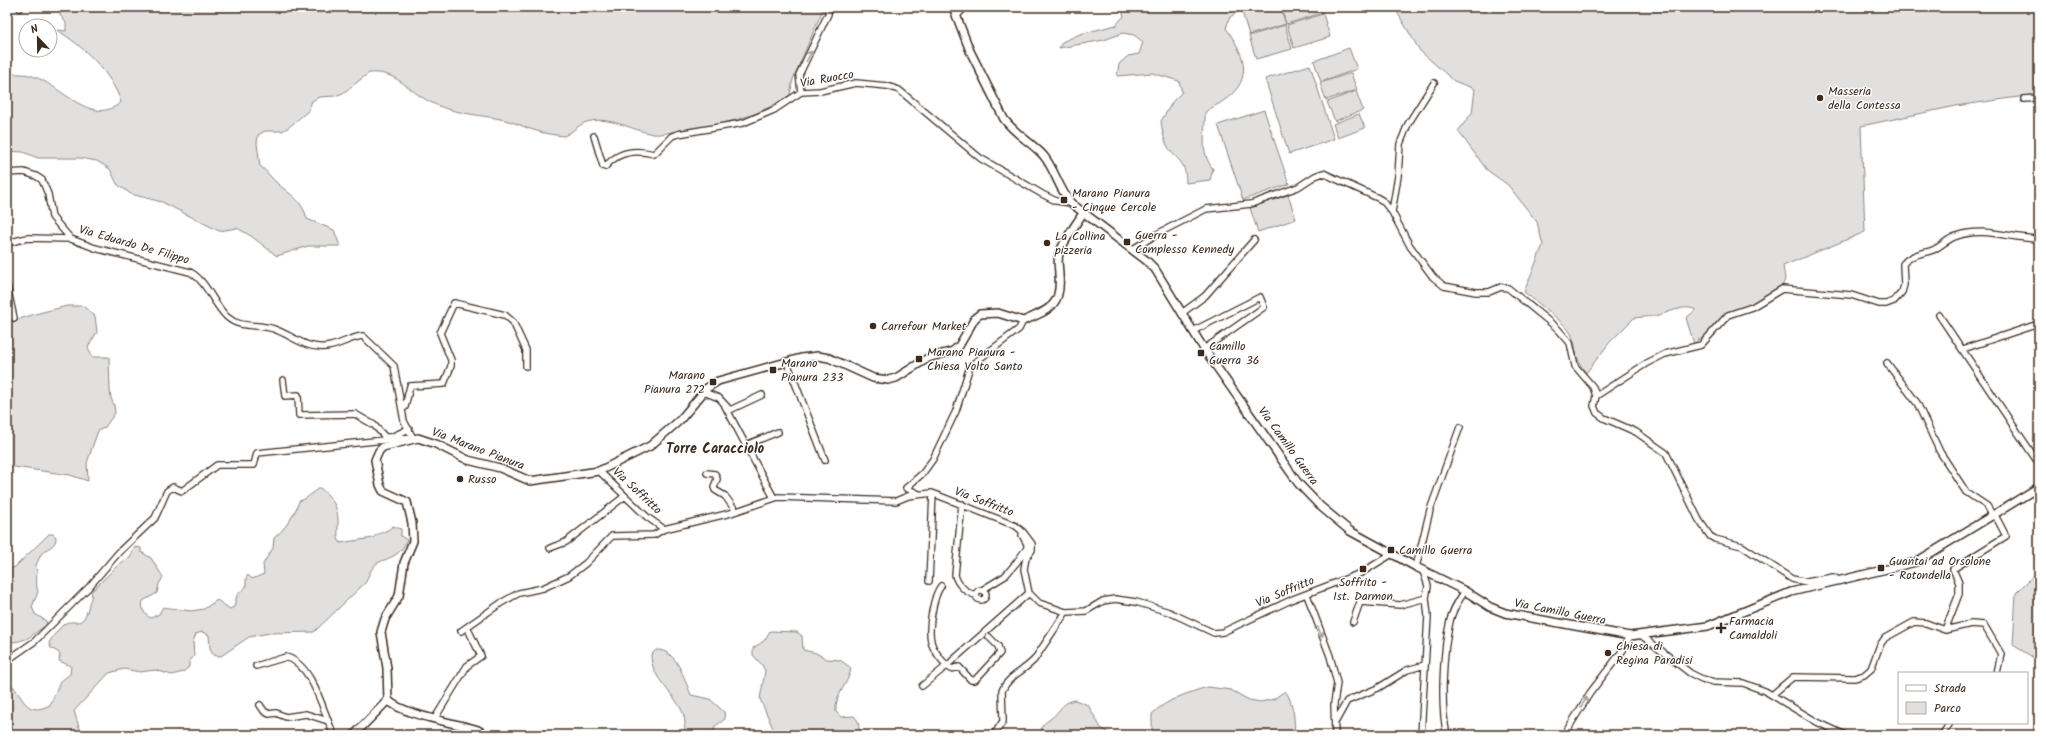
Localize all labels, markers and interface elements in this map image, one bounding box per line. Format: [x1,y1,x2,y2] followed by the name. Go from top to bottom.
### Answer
[18,18,58,58] north arrow
[28,20,41,39] text: N
[806,50,813,62] one-way arrow
[799,65,855,93] street label: Via Ruocco
[1828,82,1901,115] place label: Masseria della Contessa
[1815,93,1825,103] marker: Masseria della Contessa
[1072,184,1157,217] place label: Marano Pianura - Cinque Cercole
[1059,195,1069,205] marker: Marano Pianura - Cinque Cercole
[77,220,191,270] street label: Via Eduardo De Filippo
[1135,226,1234,259] place label: Guerra - Complesso Kennedy
[1054,227,1106,260] place label: La Collina pizzeria
[1122,237,1132,247] marker: Guerra - Complesso Kennedy
[1042,238,1052,248] marker: La Collina pizzeria
[881,317,967,336] place label: Carrefour Market
[868,321,878,331] marker: Carrefour Market
[1209,337,1259,370] place label: Camillo Guerra 36
[927,343,1023,376] place label: Marano Pianura - Chiesa Volto Santo
[1196,348,1206,358] marker: Camillo Guerra 36
[781,354,843,387] place label: Marano Pianura 233
[914,354,924,364] marker: Marano Pianura - Chiesa Volto Santo
[768,365,778,375] marker: Marano Pianura 233
[644,366,705,399] place label: Marano Pianura 272
[708,377,718,387] marker: Marano Pianura 272
[1253,403,1323,490] street label: Via Camillo Guerra
[429,423,527,476] street label: Via Marano Pianura
[666,438,765,460] district label: Torre Caracciolo
[608,463,666,519] street label: Via Soffritto
[468,470,496,489] place label: Russo
[455,474,465,484] marker: Russo
[952,482,1016,522] street label: Via Soffritto
[1399,541,1473,560] place label: Camillo Guerra
[1386,545,1396,555] marker: Camillo Guerra
[1889,552,1991,585] place label: Guantai ad Orsolone - Rotondella
[1876,563,1886,573] marker: Guantai ad Orsolone - Rotondella
[1358,564,1368,574] marker: Soffrito - Ist. Darmon
[1253,571,1317,613] street label: Via Soffritto
[1333,573,1393,606] place label: Soffrito - Ist. Darmon
[1512,594,1608,630] street label: Via Camillo Guerra
[1729,612,1778,645] place label: Farmacia Camaldoli
[1716,623,1726,633] marker: Farmacia Camaldoli
[1317,625,1324,637] one-way arrow
[1616,637,1694,670] place label: Chiesa di Regina Paradisi
[1603,648,1613,658] marker: Chiesa di Regina Paradisi
[1898,672,2028,724] legend
[1934,679,1967,698] text: Strada
[1580,697,1588,708] one-way arrow
[1934,699,1961,718] text: Parco

